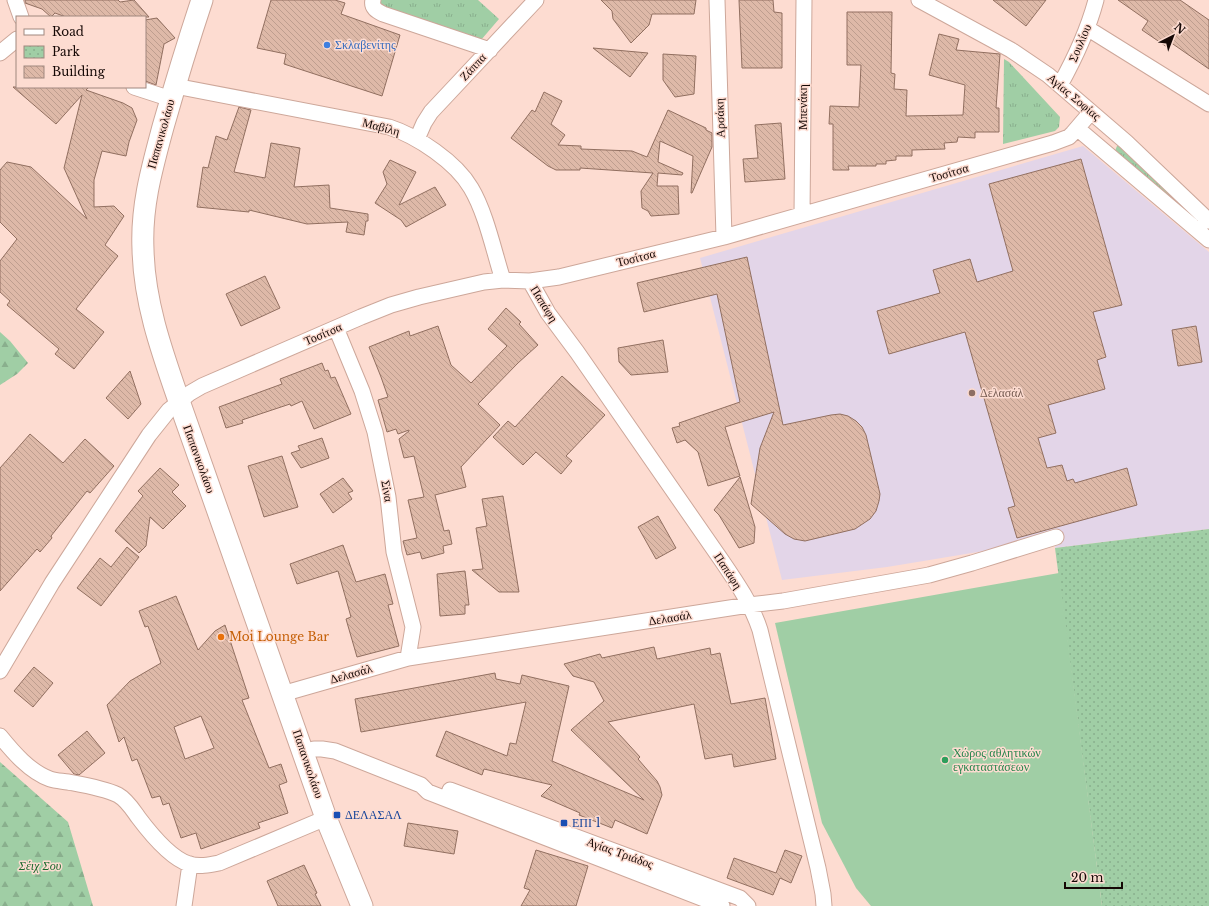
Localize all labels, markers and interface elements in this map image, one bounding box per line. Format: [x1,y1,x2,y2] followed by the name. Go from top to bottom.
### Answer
[16,16,146,88] legend
[1153,16,1193,56] north arrow
[1171,20,1189,38] text: N
[1065,21,1094,64] street label: Σουλίου
[52,24,84,39] text: Road
[335,37,396,52] place label: Σκλαβενίτης
[322,40,332,50] marker: Σκλαβενίτης
[52,44,80,59] text: Park
[456,49,490,83] street label: Ζάππα
[52,64,106,79] text: Building
[1045,70,1104,123] street label: Αγίας Σοφίας
[795,84,810,130] street label: Μπενάκη
[143,97,178,170] street label: Παπανικολάου
[711,98,728,138] street label: Αρσάκη
[361,114,402,139] street label: Μαβίλη
[928,160,971,185] street label: Τοσίτσα
[615,245,658,270] street label: Τοσίτσα
[527,283,562,325] street label: Παπάφη
[302,319,345,348] street label: Τοσίτσα
[980,385,1024,400] place label: Δελασάλ
[967,388,977,398] marker: Δελασάλ
[180,423,219,495] street label: Παπανικολάου
[378,479,397,504] street label: Σίνα
[711,550,746,592] street label: Παπάφη
[647,607,693,628] street label: Δελασάλ
[229,629,329,644] place label: Moi Lounge Bar
[216,632,226,642] marker: Moi Lounge Bar
[328,660,374,687] street label: Δελασάλ
[290,727,327,800] street label: Παπανικολάου
[953,745,1041,774] place label: Χώρος αθλητικών εγκαταστάσεων
[940,755,950,765] marker: Χώρος αθλητικών εγκαταστάσεων
[345,807,402,822] place label: ΔΕΛΑΣΑΛ
[332,810,342,820] marker: ΔΕΛΑΣΑΛ
[572,815,601,830] place label: ΕΠΙ 1
[559,818,569,828] marker: ΕΠΙ 1
[585,833,656,872] street label: Αγίας Τριάδος
[18,858,62,873] park label: Σέιχ Σου
[1065,864,1122,890] scale bar
[1071,870,1103,885] text: 20 m

